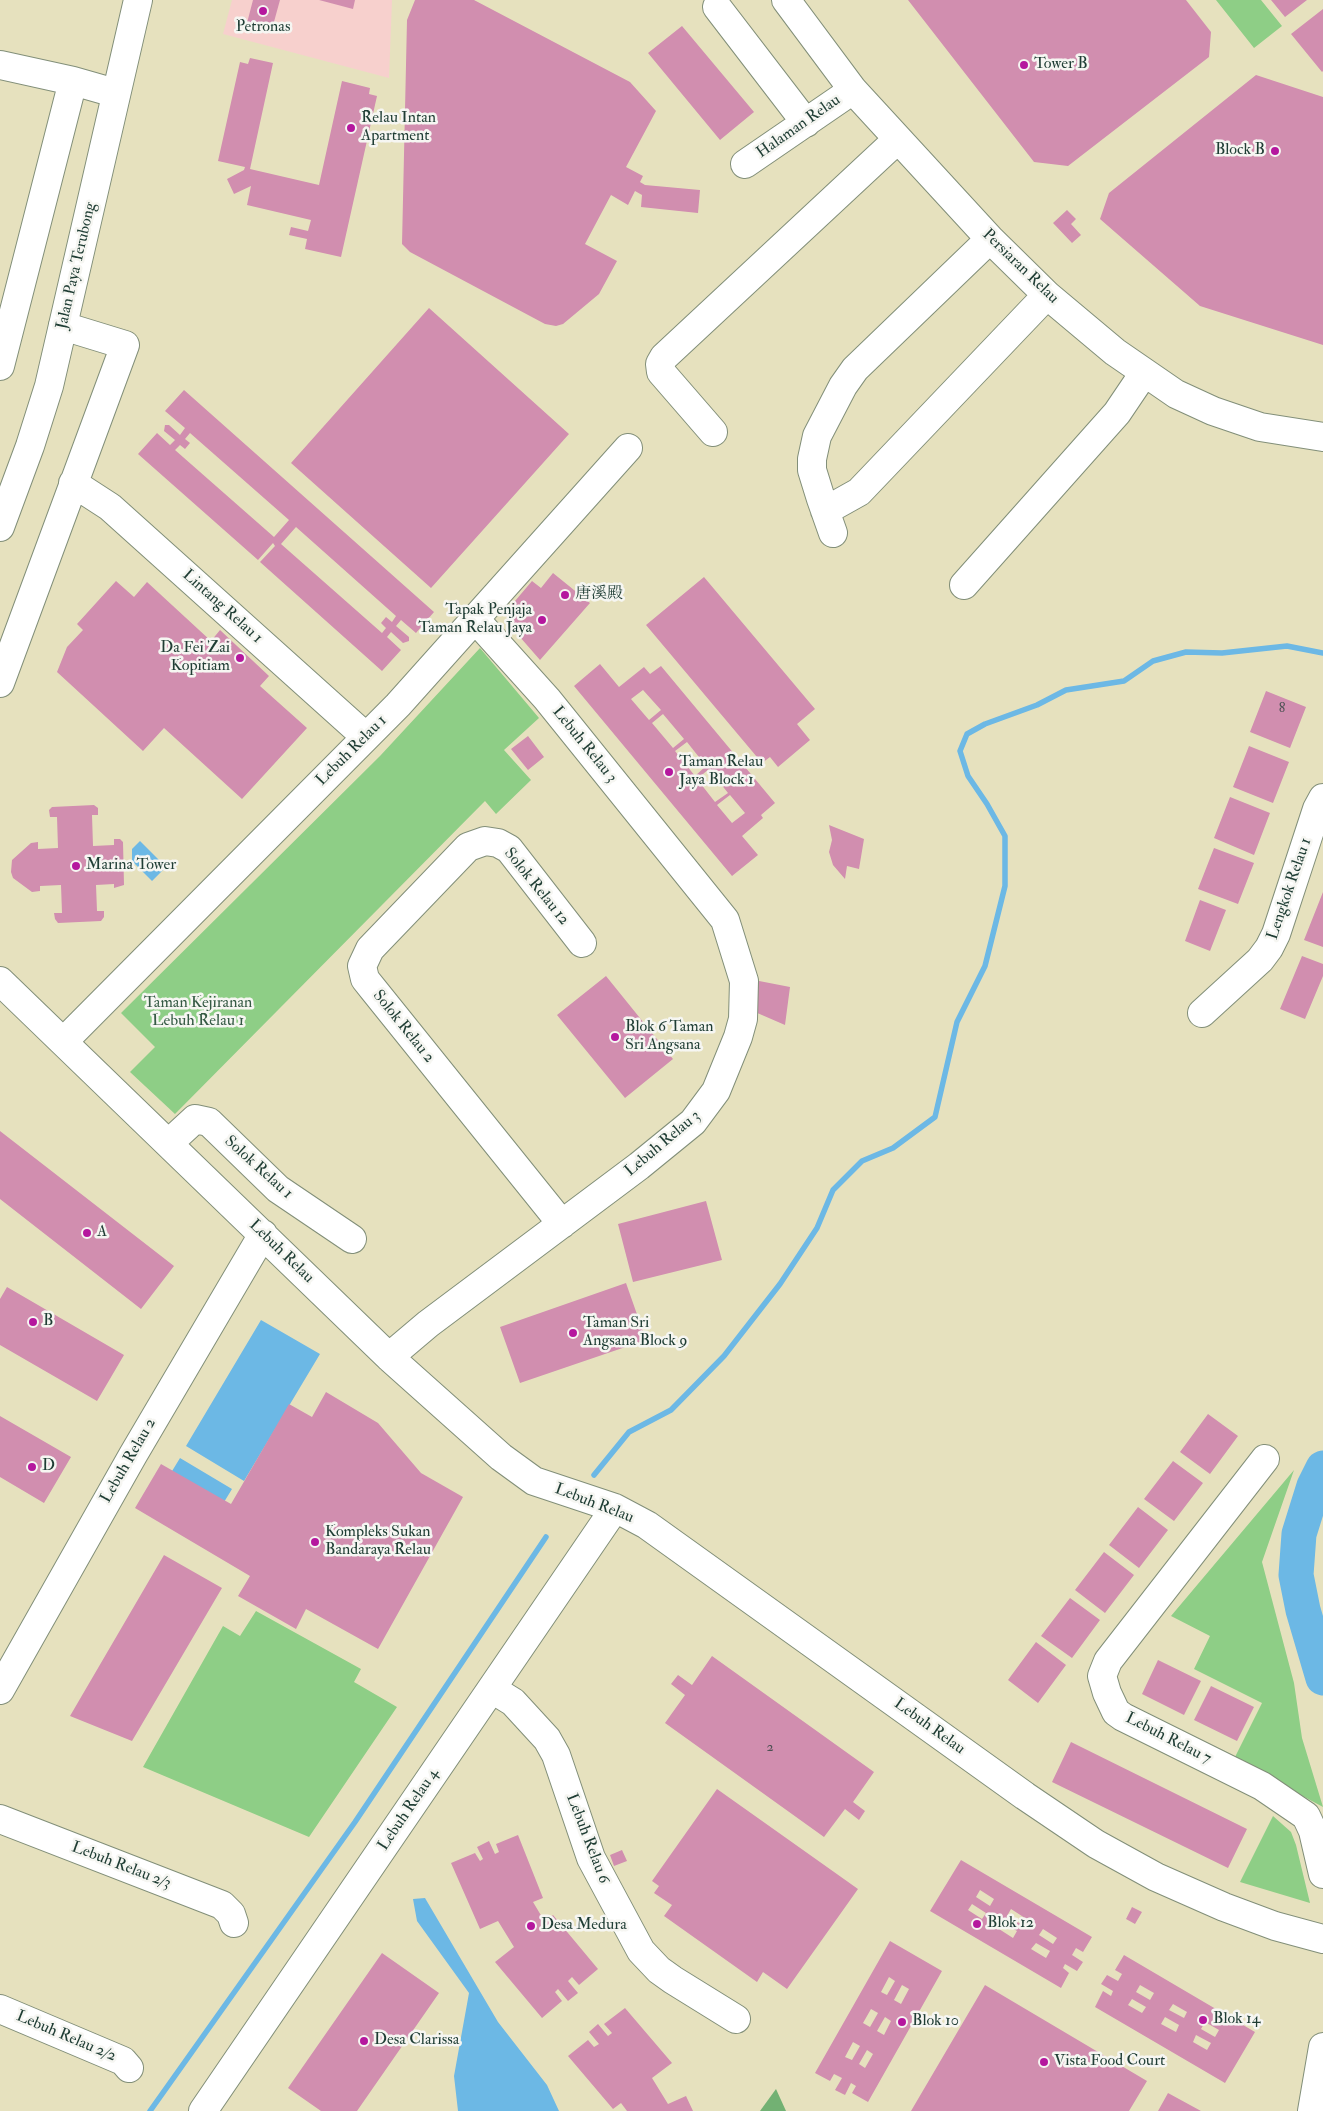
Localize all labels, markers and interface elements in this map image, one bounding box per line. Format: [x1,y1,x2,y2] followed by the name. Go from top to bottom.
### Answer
[257,5,269,17] marker: Petronas
[236,18,290,38] place label: Petronas
[1034,55,1088,75] place label: Tower B
[1018,59,1030,71] marker: Tower B
[753,91,845,163] street label: Halaman Relau
[361,109,436,147] place label: Relau Intan Apartment
[345,122,357,134] marker: Relau Intan Apartment
[1215,141,1265,161] place label: Block B
[1269,145,1281,157] marker: Block B
[53,201,101,331] street label: Jalan Paya Terubong
[978,226,1062,308] street label: Persiaran Relau
[178,566,266,648] street label: Lintang Relau 1
[575,585,623,605] place label: 唐溪殿
[559,589,571,601] marker: 唐溪殿
[418,601,532,639] place label: Tapak Penjaja Taman Relau Jaya
[536,614,548,626] marker: Tapak Penjaja Taman Relau Jaya
[160,639,230,677] place label: Da Fei Zai Kopitiam
[234,652,246,664] marker: Da Fei Zai Kopitiam
[1279,701,1285,717] house number: 8
[547,703,621,787] street label: Lebuh Relau 3
[313,712,391,790] street label: Lebuh Relau 1
[679,753,763,791] place label: Taman Relau Jaya Block 1
[663,766,675,778] marker: Taman Relau Jaya Block 1
[1264,836,1316,942] street label: Lengkok Relau 1
[499,845,573,929] street label: Solok Relau 12
[86,856,176,876] place label: Marina Tower
[70,860,82,872] marker: Marina Tower
[368,987,438,1067] street label: Solok Relau 2
[144,994,252,1032] park label: Taman Kejiranan Lebuh Relau 1
[625,1018,713,1056] place label: Blok 6 Taman Sri Angsana
[609,1031,621,1043] marker: Blok 6 Taman Sri Angsana
[621,1107,705,1181] street label: Lebuh Relau 3
[220,1132,296,1204] street label: Solok Relau 1
[244,1216,318,1288] street label: Lebuh Relau
[97,1223,107,1243] place label: A
[81,1227,93,1239] marker: A
[43,1312,53,1332] place label: B
[583,1314,687,1352] place label: Taman Sri Angsana Block 9
[27,1316,39,1328] marker: B
[567,1327,579,1339] marker: Taman Sri Angsana Block 9
[97,1415,161,1507] street label: Lebuh Relau 2
[42,1457,55,1477] place label: D
[26,1461,38,1473] marker: D
[552,1480,636,1528] street label: Lebuh Relau
[325,1523,431,1561] place label: Kompleks Sukan Bandaraya Relau
[309,1536,321,1548] marker: Kompleks Sukan Bandaraya Relau
[890,1695,968,1759] street label: Lebuh Relau
[1122,1709,1214,1769] street label: Lebuh Relau 7
[766,1740,774,1756] house number: 2
[374,1765,444,1855] street label: Lebuh Relau 4
[561,1791,613,1887] street label: Lebuh Relau 6
[69,1838,173,1894] street label: Lebuh Relau 2/3
[987,1914,1034,1934] place label: Blok 12
[541,1916,627,1936] place label: Desa Medura
[971,1918,983,1930] marker: Blok 12
[525,1920,537,1932] marker: Desa Medura
[13,2007,119,2067] street label: Lebuh Relau 2/2
[1213,2010,1260,2030] place label: Blok 14
[912,2012,959,2032] place label: Blok 10
[1197,2014,1209,2026] marker: Blok 14
[896,2016,908,2028] marker: Blok 10
[374,2031,459,2051] place label: Desa Clarissa
[358,2035,370,2047] marker: Desa Clarissa
[1054,2052,1165,2072] place label: Vista Food Court
[1038,2056,1050,2068] marker: Vista Food Court

